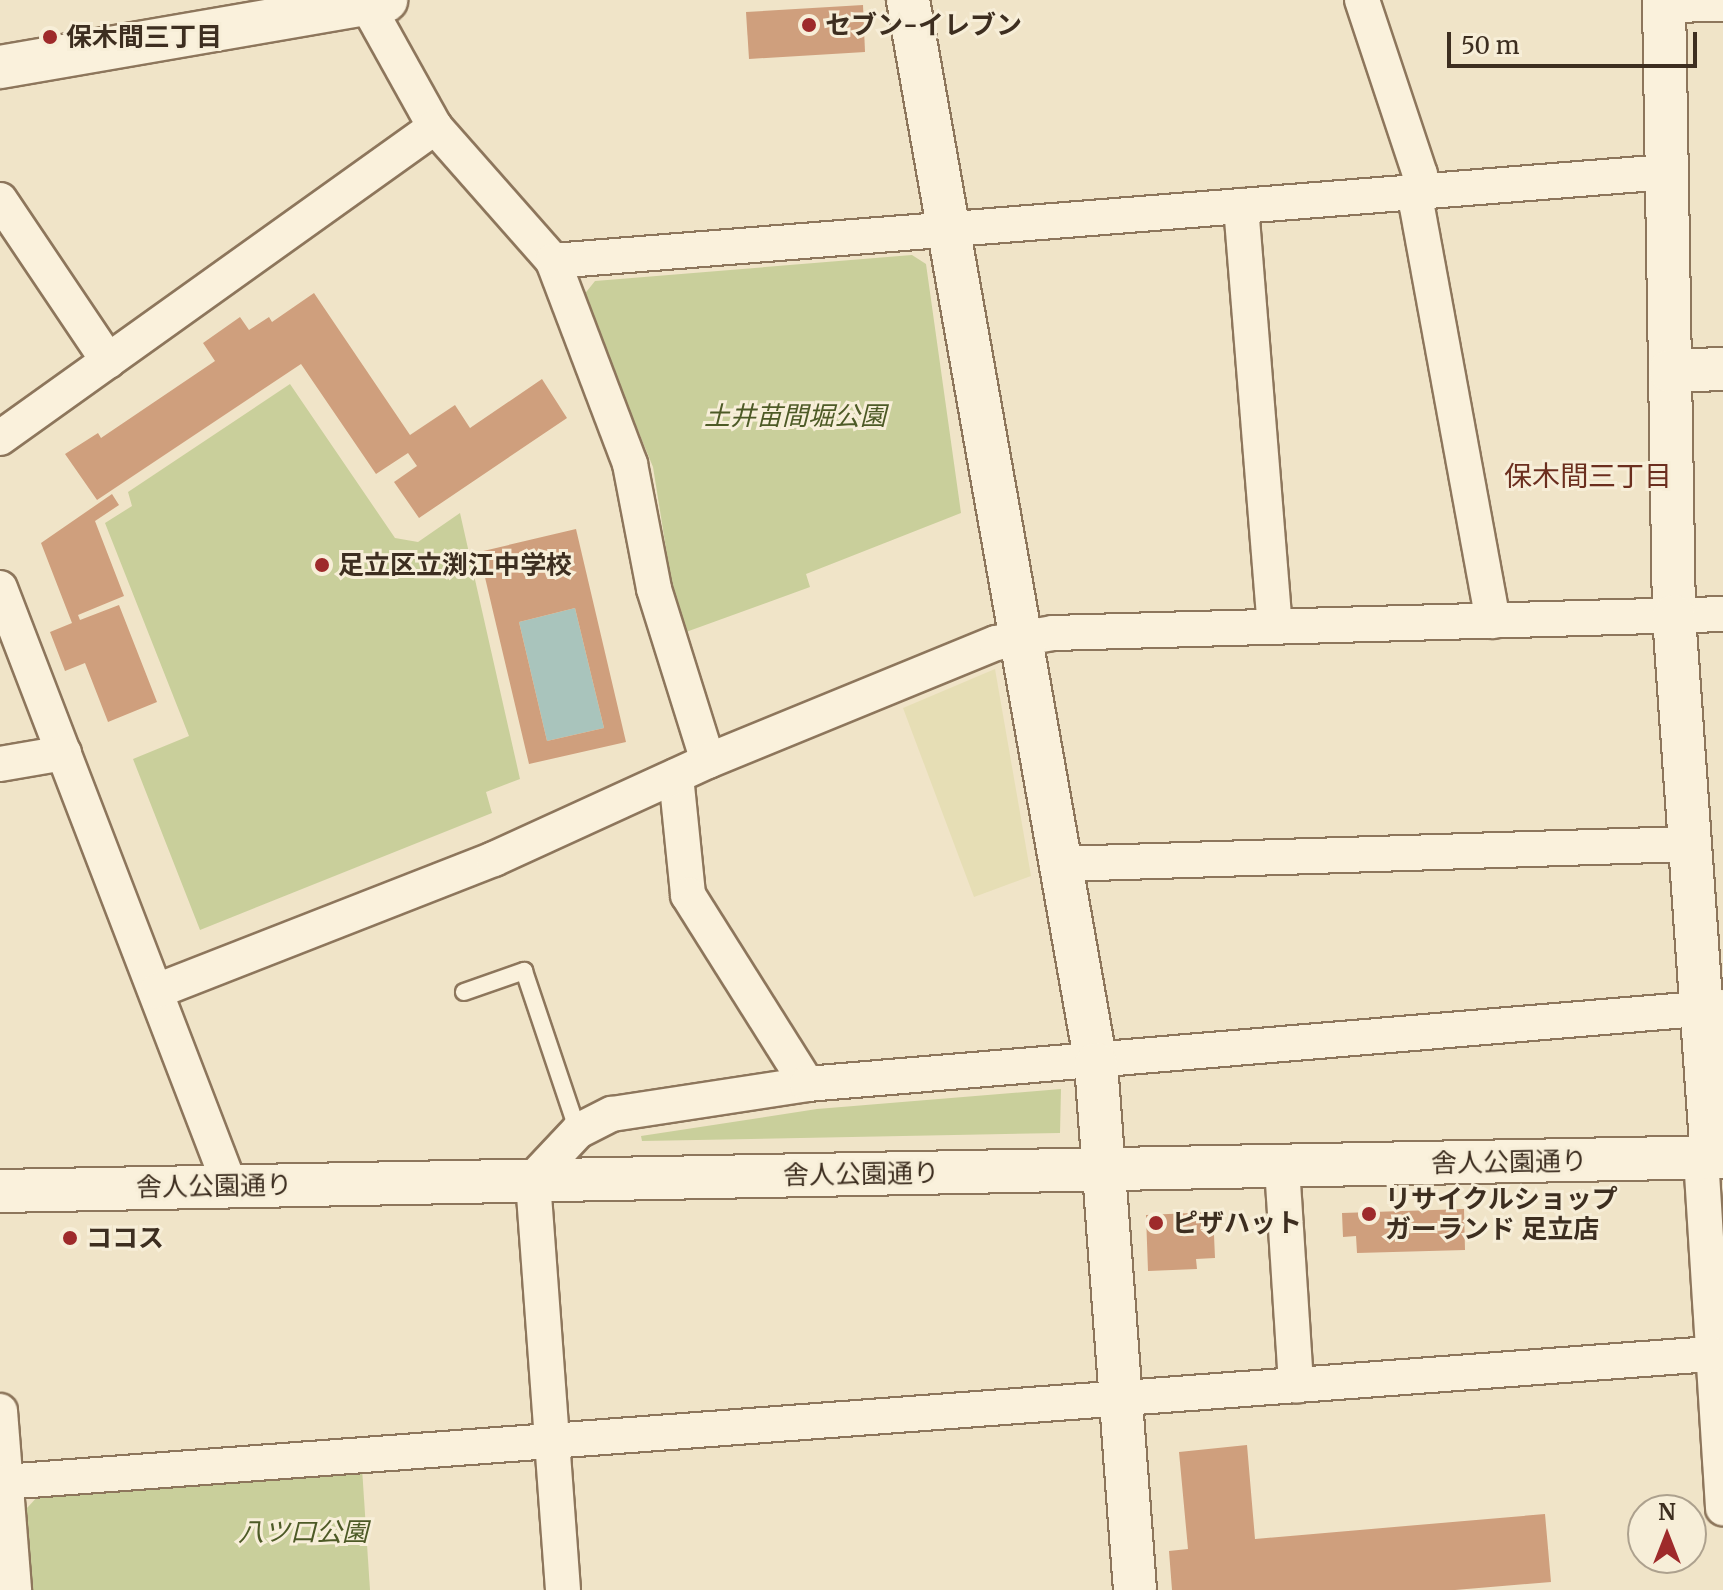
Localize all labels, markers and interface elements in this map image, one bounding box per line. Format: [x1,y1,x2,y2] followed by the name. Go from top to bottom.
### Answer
[825,9,1022,41] place label: セブン-イレブン
[800,16,818,34] marker: セブン-イレブン
[1451,16,1701,66] scale bar
[66,21,222,53] place label: 保木間三丁目
[41,28,59,46] marker: 保木間三丁目
[1461,30,1520,61] text: 50 m
[704,400,886,432] park label: 土井苗間堀公園
[1504,459,1672,493] district label: 保木間三丁目
[338,549,572,581] place label: 足立区立渕江中学校
[313,556,331,574] marker: 足立区立渕江中学校
[1431,1145,1587,1179] street label: 舎人公園通り
[783,1157,939,1191] street label: 舎人公園通り
[136,1169,292,1203] street label: 舎人公園通り
[1385,1183,1619,1244] place label: リサイクルショップ ガーランド 足立店
[1360,1205,1378,1223] marker: リサイクルショップ ガーランド 足立店
[1172,1207,1302,1239] place label: ピザハット
[1147,1214,1165,1232] marker: ピザハット
[86,1222,164,1254] place label: ココス
[61,1229,79,1247] marker: ココス
[1627,1494,1707,1574] north arrow
[1658,1498,1676,1526] text: N
[238,1516,368,1548] park label: 八ツ口公園

